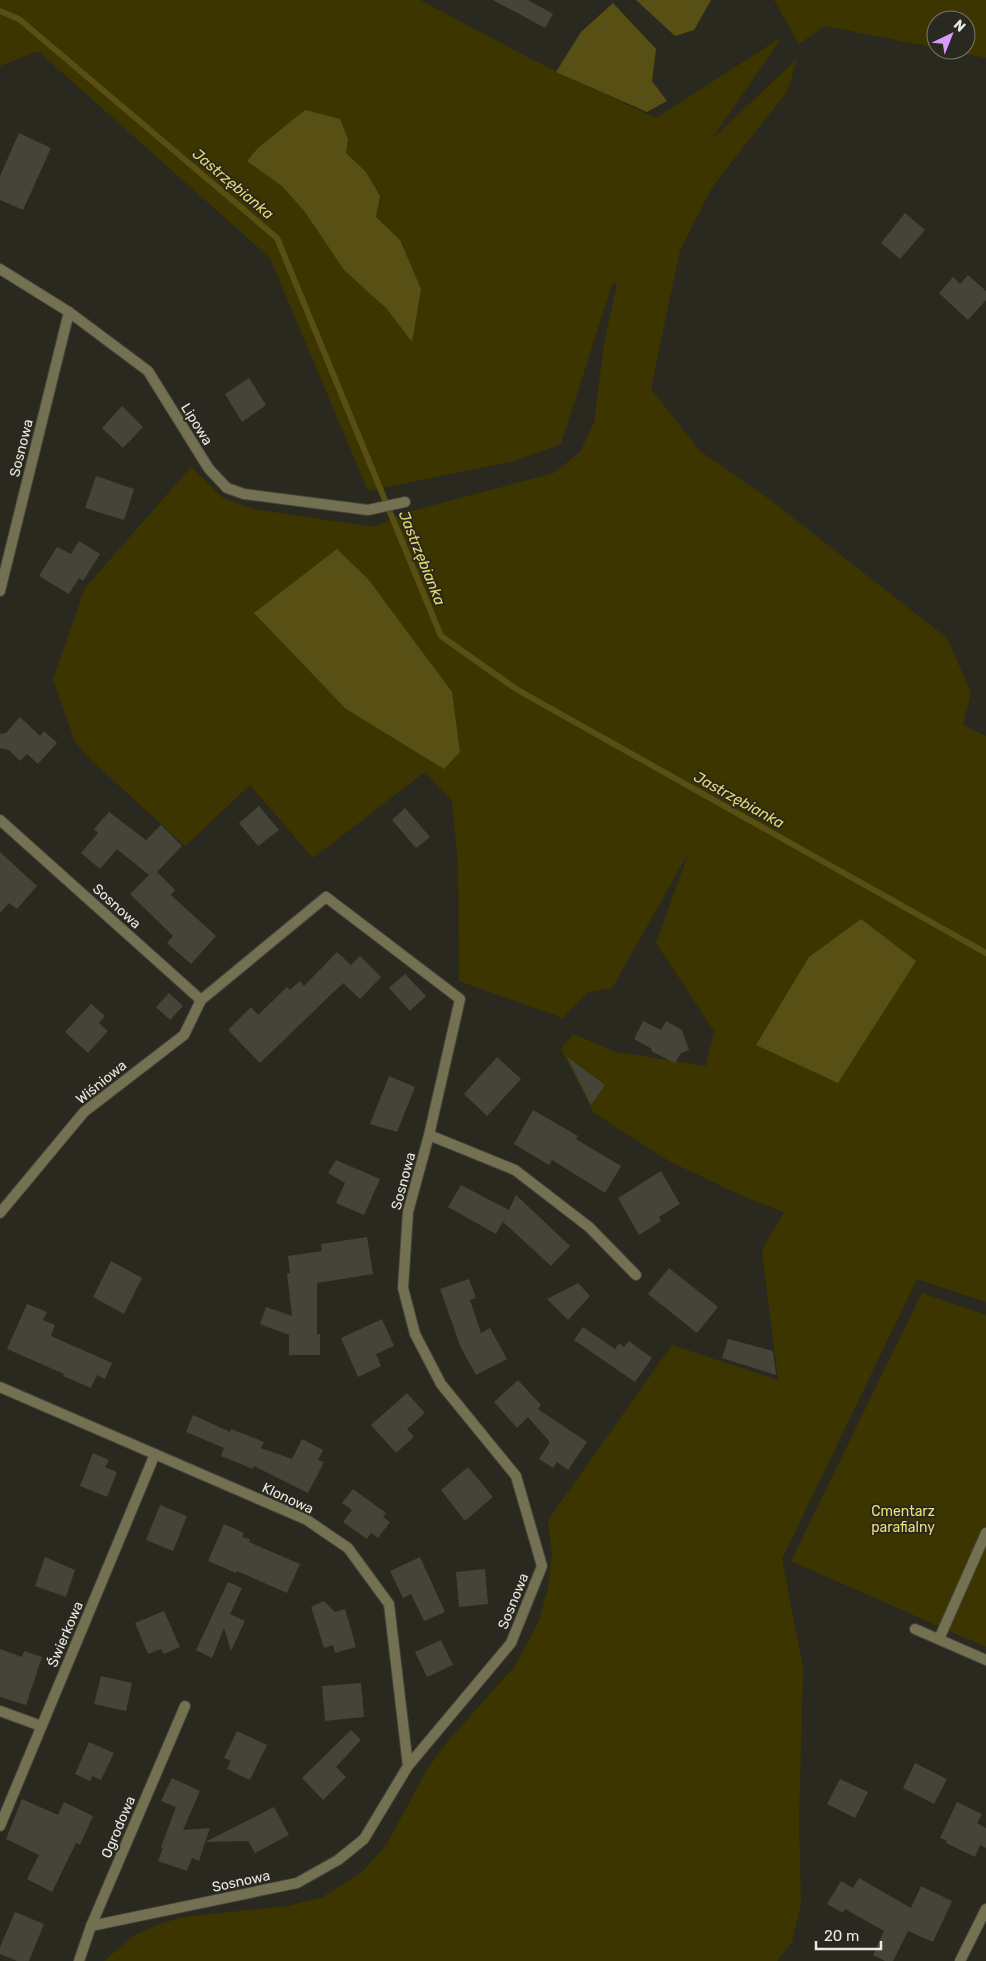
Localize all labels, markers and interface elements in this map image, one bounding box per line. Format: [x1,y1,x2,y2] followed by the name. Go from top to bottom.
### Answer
[926,10,976,60] north arrow
[950,16,969,36] text: N
[189,145,277,223] water label: Jastrzębianka
[177,400,216,448] street label: Lipowa
[6,417,37,479] street label: Sosnowa
[395,508,449,608] water label: Jastrzębianka
[691,768,787,832] water label: Jastrzębianka
[89,880,144,932] street label: Sosnowa
[73,1057,130,1108] street label: Wiśniowa
[388,1150,419,1212] street label: Sosnowa
[259,1479,316,1518] street label: Klonowa
[871,1503,935,1536] park label: Cmentarz parafialny
[495,1571,532,1632] street label: Sosnowa
[43,1598,87,1670] street label: Świerkowa
[98,1794,139,1861] street label: Ogrodowa
[210,1867,272,1896] street label: Sosnowa
[816,1918,881,1950] scale bar
[824,1927,859,1945] text: 20 m

